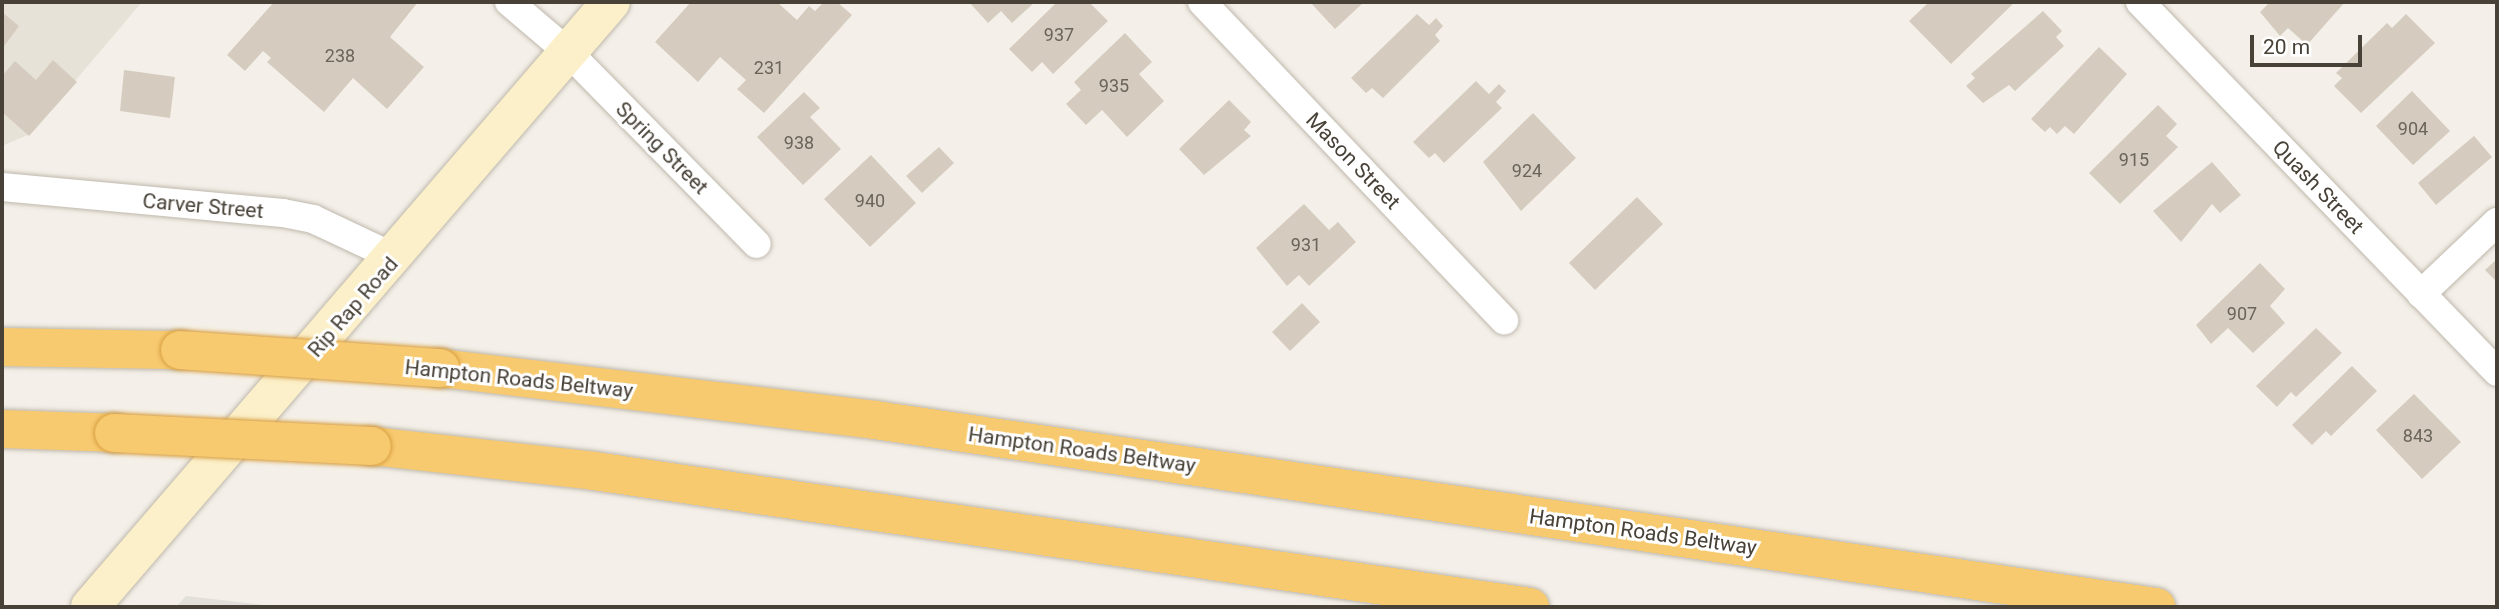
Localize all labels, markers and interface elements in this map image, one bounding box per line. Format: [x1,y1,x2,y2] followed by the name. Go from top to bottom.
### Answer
[2254,21,2366,65] scale bar
[1044,24,1074,46] house number: 937
[2263,35,2310,59] text: 20 m
[325,45,355,67] house number: 238
[754,57,784,79] house number: 231
[1099,75,1129,97] house number: 935
[610,96,714,200] street label: Spring Street
[1301,107,1405,215] street label: Mason Street
[2398,118,2428,140] house number: 904
[784,132,814,154] house number: 938
[2267,135,2369,239] street label: Quash Street
[2119,149,2149,171] house number: 915
[1512,160,1542,182] house number: 924
[141,188,265,224] street label: Carver Street
[855,190,885,212] house number: 940
[1291,234,1321,256] house number: 931
[303,252,403,362] street label: Rip Rap Road
[2227,303,2257,325] house number: 907
[404,354,634,404] street label: Hampton Roads Beltway
[967,422,1197,478] street label: Hampton Roads Beltway
[2403,425,2433,447] house number: 843
[1528,504,1758,560] street label: Hampton Roads Beltway

